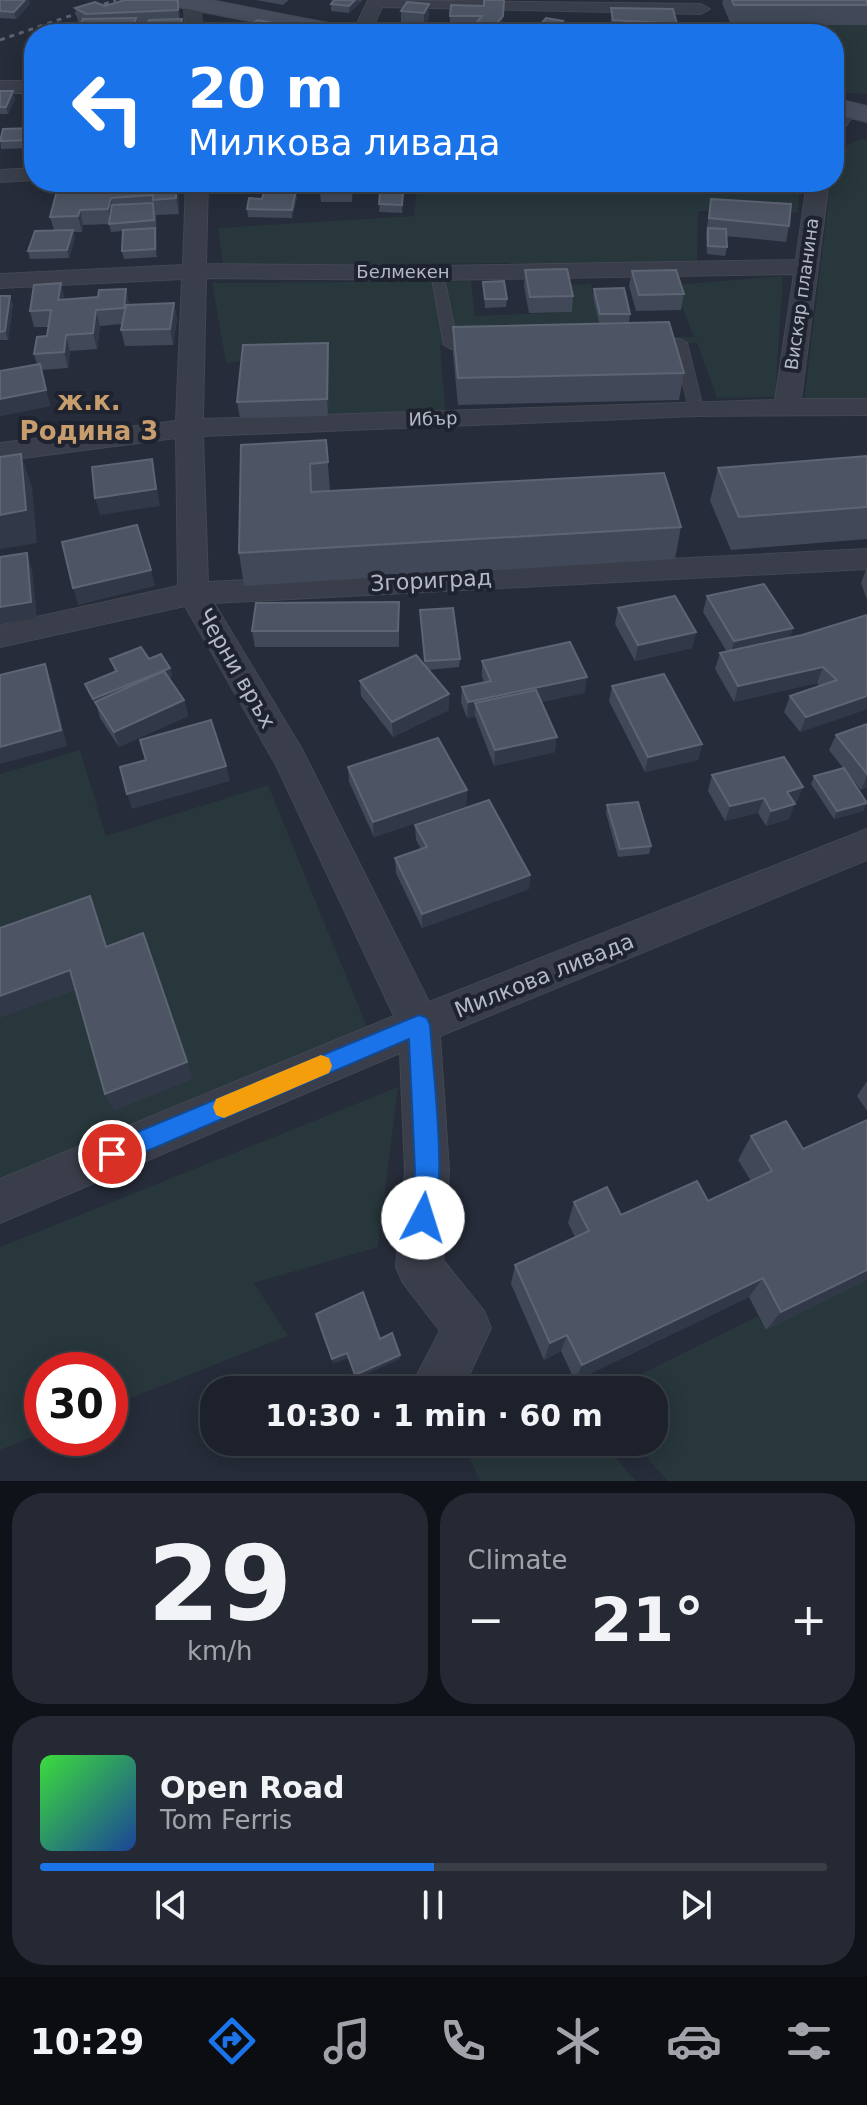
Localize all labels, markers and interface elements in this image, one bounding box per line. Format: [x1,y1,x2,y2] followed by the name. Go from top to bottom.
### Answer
[188,55,344,120] text: 20 m
[56,56,160,160] icon: left
[188,122,501,163] text: Милкова ливада
[780,217,823,371] street label: Вискяр планина
[356,261,450,282] street label: Белмекен
[20,386,158,446] district label: ж.к. Родина 3
[408,407,458,430] street label: Ибър
[370,565,492,596] street label: Згориград
[192,604,281,732] street label: Черни връх
[451,928,637,1023] street label: Милкова ливада
[78,1120,146,1188] pin
[90,1132,134,1176] icon: arrive
[381,1176,465,1260] position arrow
[24,1352,128,1456] speed limit sign: 30
[265,1398,603,1433] text: 10:30 · 1 min · 60 m
[147,1523,292,1645] text: 29
[468,1545,568,1575] text: Climate
[591,1585,704,1655] text: 21°
[468,1594,504,1645] text: −
[790,1594,827,1645] text: +
[187,1636,253,1666] text: km/h
[160,1770,345,1805] text: Open Road
[160,1805,292,1835] text: Tom Ferris
[149,1883,193,1927] icon: previous
[411,1883,455,1927] icon: pause
[674,1883,718,1927] icon: next
[204,2013,260,2069] icon: directions
[319,2013,375,2069] icon: music
[435,2013,491,2069] icon: phone
[550,2013,606,2069] icon: climate
[666,2013,722,2069] icon: car
[781,2013,837,2069] icon: filters
[30,2021,144,2062] text: 10:29

